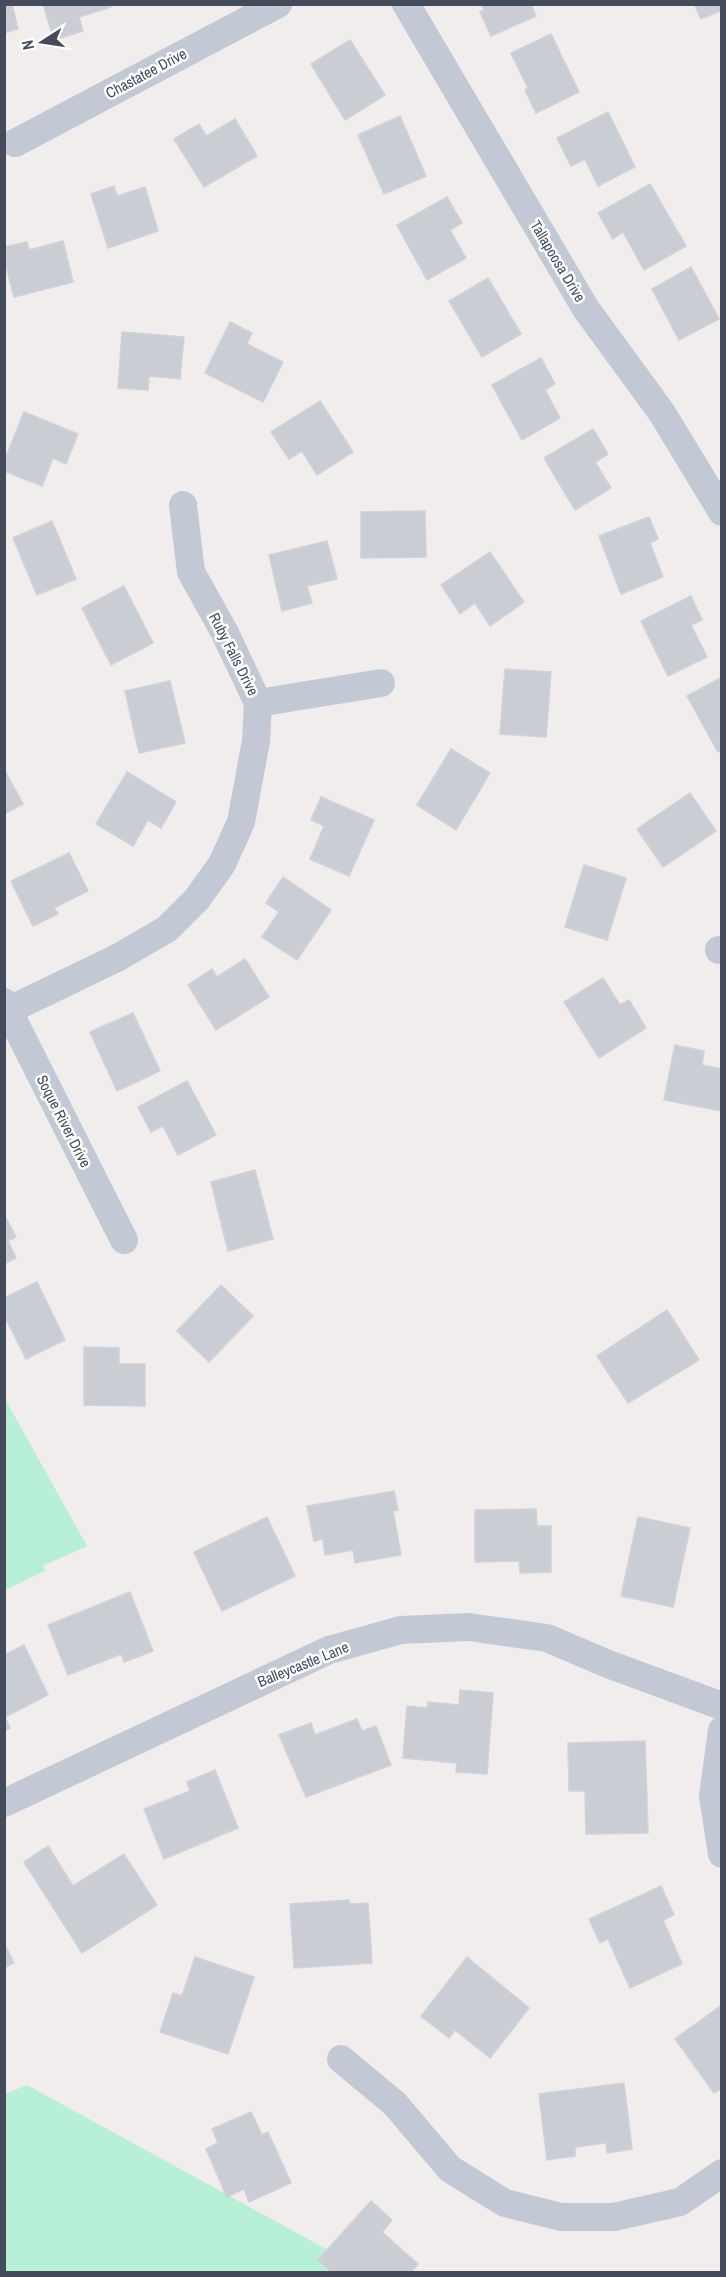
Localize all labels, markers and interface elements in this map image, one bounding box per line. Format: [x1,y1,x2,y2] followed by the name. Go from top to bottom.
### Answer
[12,12,72,72] north arrow
[16,38,39,52] text: N
[102,43,190,103] street label: Chastatee Drive
[525,216,591,306] street label: Tallapoosa Drive
[204,609,264,699] street label: Ruby Falls Drive
[32,1071,96,1171] street label: Soque River Drive
[254,1636,352,1692] street label: Balleycastle Lane

